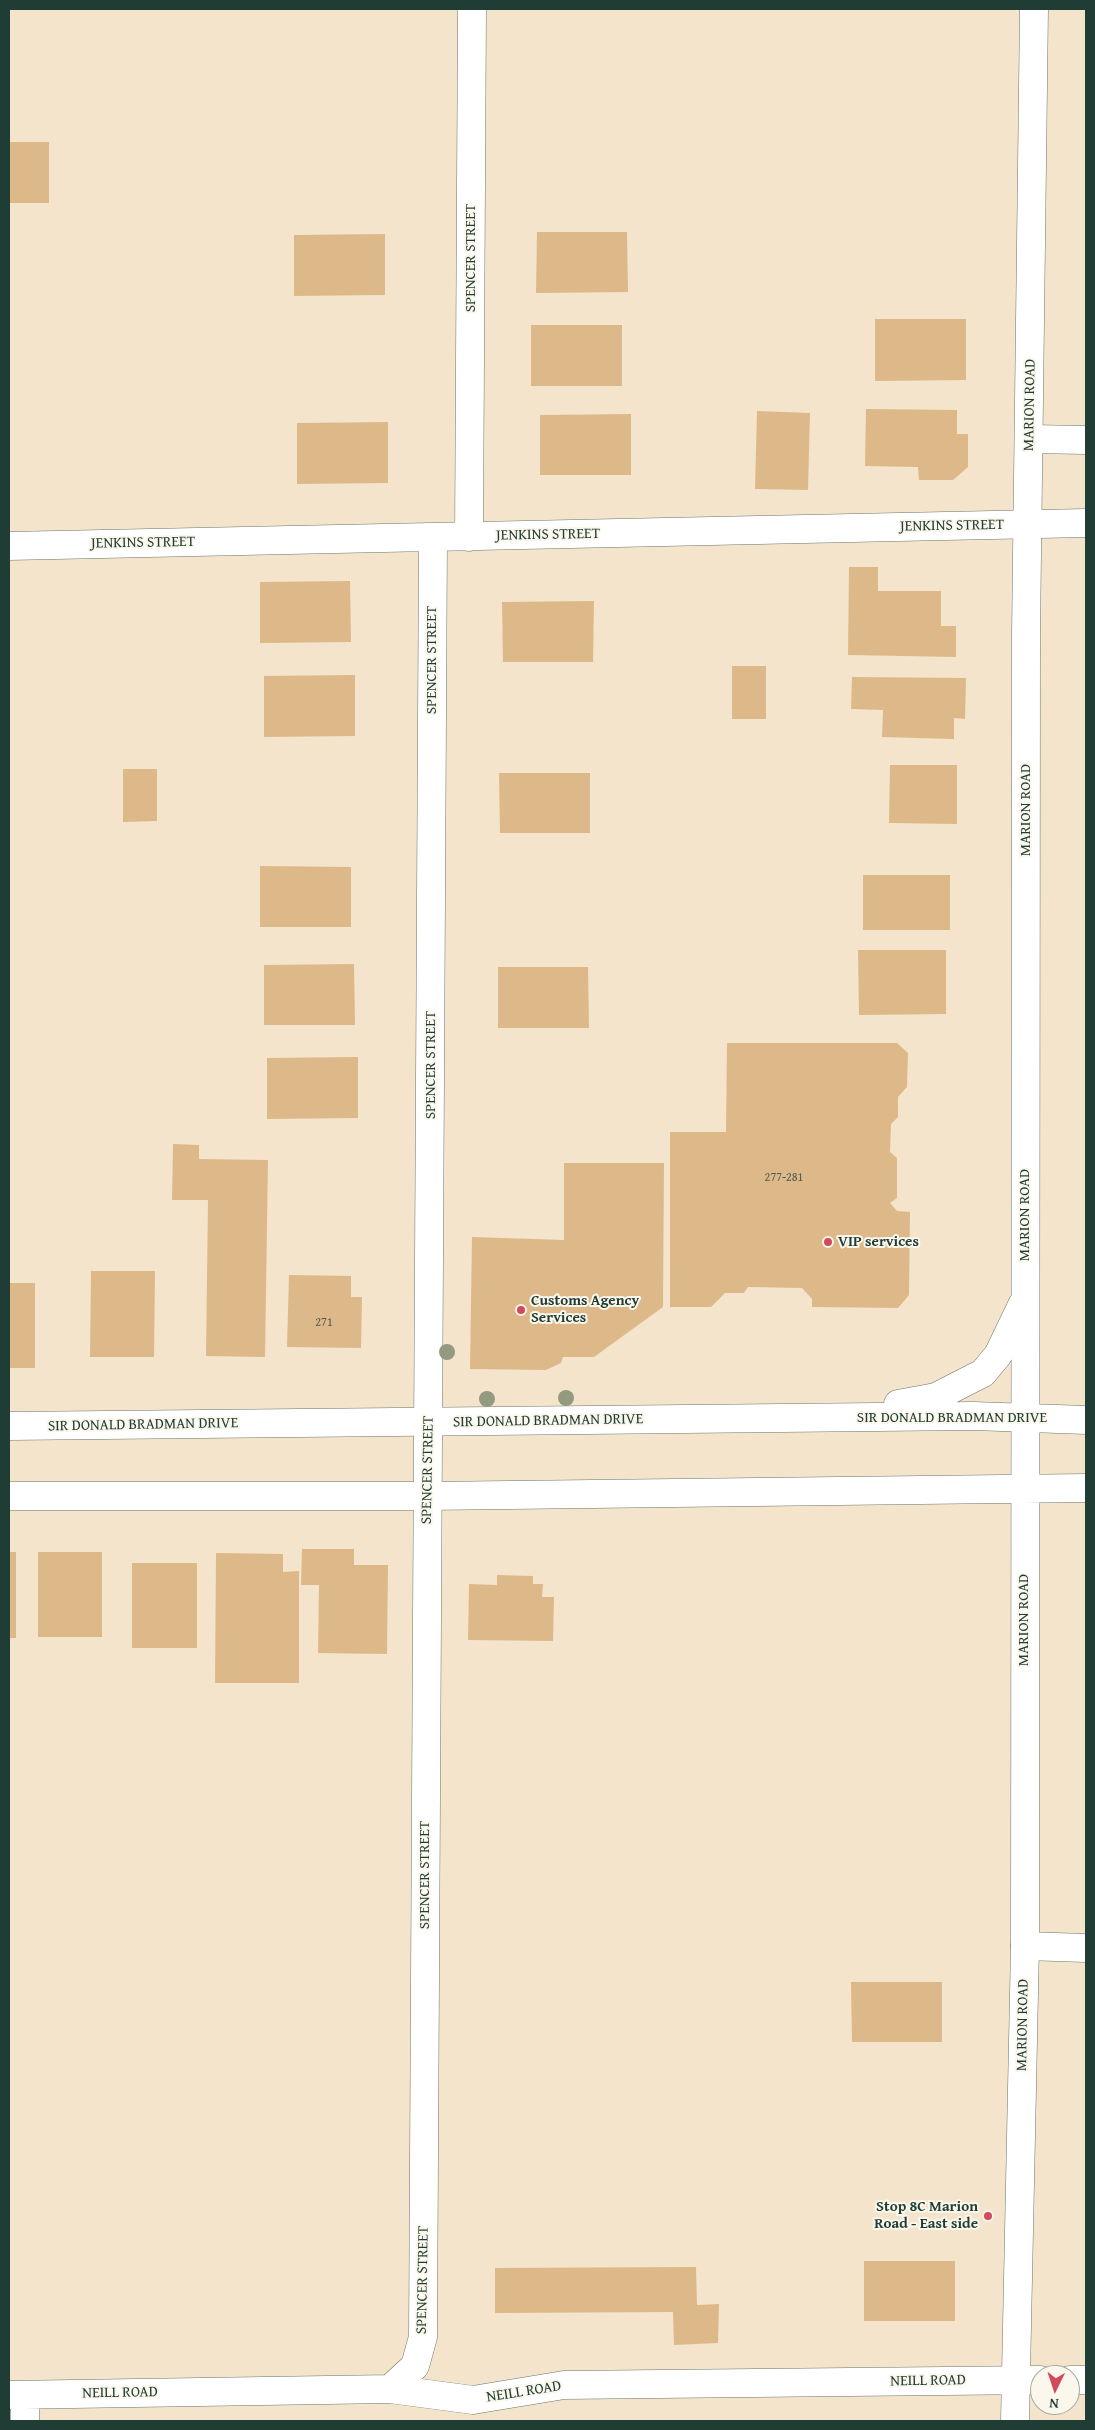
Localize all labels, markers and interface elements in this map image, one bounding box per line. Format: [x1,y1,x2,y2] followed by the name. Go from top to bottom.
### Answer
[462,204,480,312] street label: SPENCER STREET
[1020,359,1040,451] street label: MARION ROAD
[900,516,1004,536] street label: JENKINS STREET
[496,525,600,545] street label: JENKINS STREET
[91,533,195,553] street label: JENKINS STREET
[423,606,441,714] street label: SPENCER STREET
[1017,764,1035,856] street label: MARION ROAD
[422,1011,440,1119] street label: SPENCER STREET
[1016,1169,1034,1261] street label: MARION ROAD
[765,1171,803,1185] house number: 277-281
[838,1233,919,1251] place label: VIP services
[822,1236,834,1248] marker: VIP services
[531,1292,639,1327] place label: Customs Agency Services
[515,1304,527,1316] marker: Customs Agency Services
[315,1316,333,1330] house number: 271
[857,1409,1047,1427] street label: SIR DONALD BRADMAN DRIVE
[453,1410,643,1432] street label: SIR DONALD BRADMAN DRIVE
[48,1414,238,1436] street label: SIR DONALD BRADMAN DRIVE
[418,1416,438,1524] street label: SPENCER STREET
[1015,1574,1033,1666] street label: MARION ROAD
[416,1821,434,1929] street label: SPENCER STREET
[1013,1979,1033,2071] street label: MARION ROAD
[874,2198,978,2233] place label: Stop 8C Marion Road - East side
[982,2210,994,2222] marker: Stop 8C Marion Road - East side
[413,2226,433,2334] street label: SPENCER STREET
[1030,2365,1080,2415] north arrow
[890,2371,966,2391] street label: NEILL ROAD
[485,2377,563,2407] street label: NEILL ROAD
[82,2383,158,2403] street label: NEILL ROAD
[1049,2394,1059,2414] text: N

